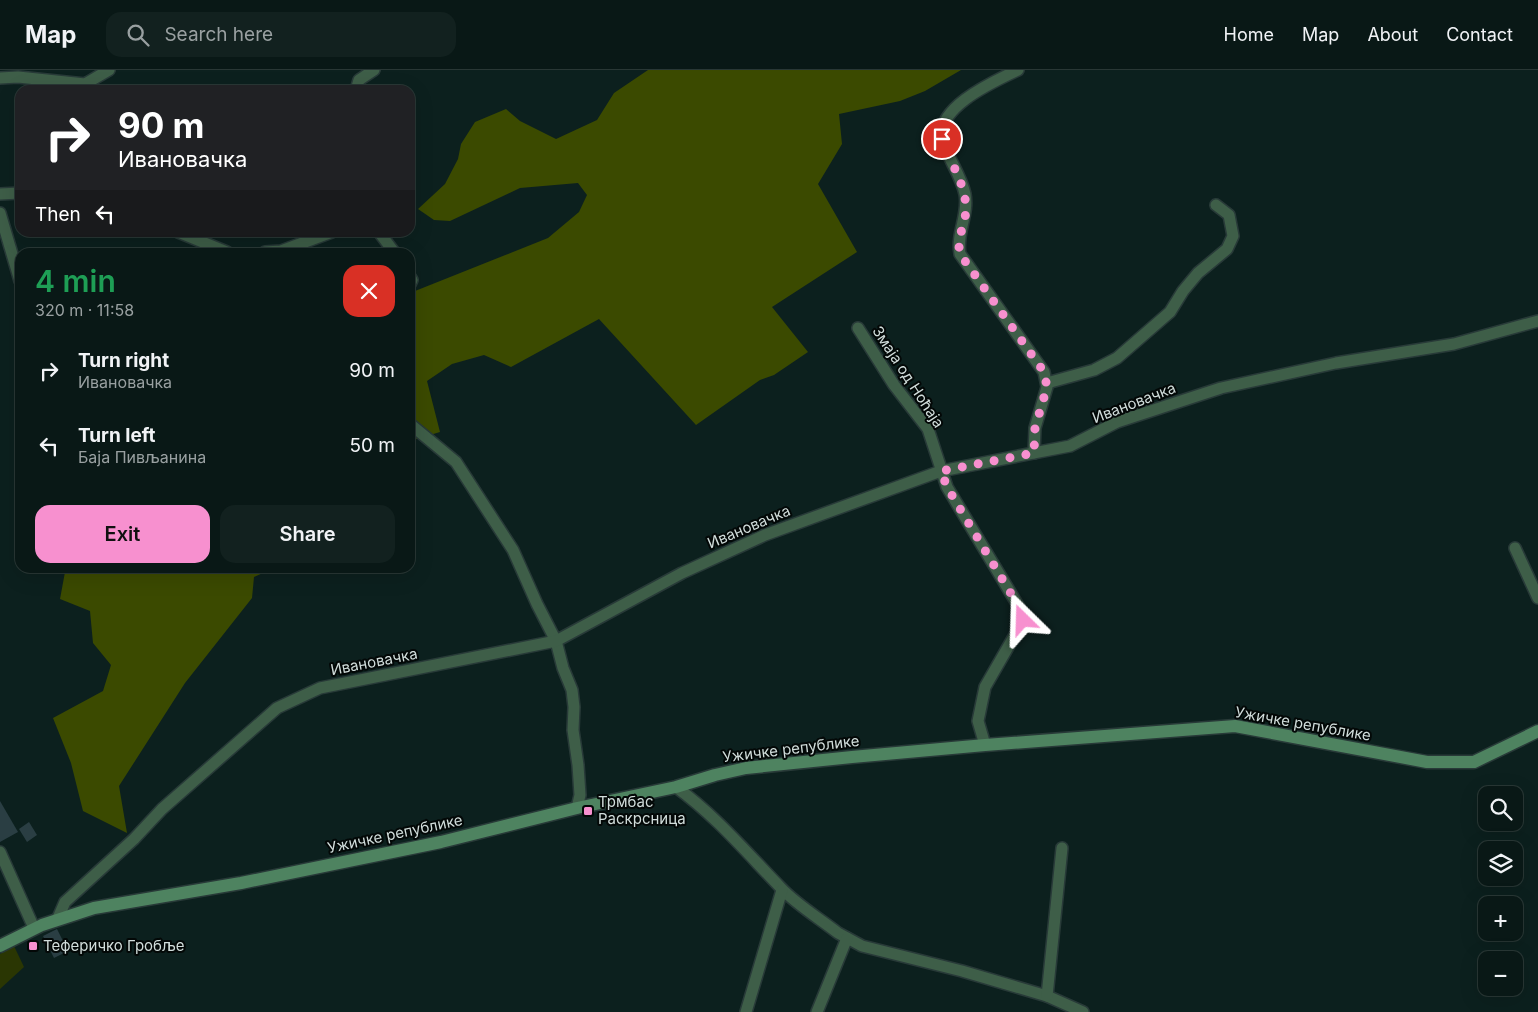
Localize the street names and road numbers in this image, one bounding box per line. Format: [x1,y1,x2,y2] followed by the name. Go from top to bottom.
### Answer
[868,322,948,431] street label: Змаја од Ноћаја
[1089,378,1178,427] street label: Ивановачка
[705,501,793,553] street label: Ивановачка
[329,644,419,679] street label: Ивановачка
[1234,702,1373,745] street label: Ужичке републике
[721,731,860,766] street label: Ужичке републике
[326,810,464,857] street label: Ужичке републике

